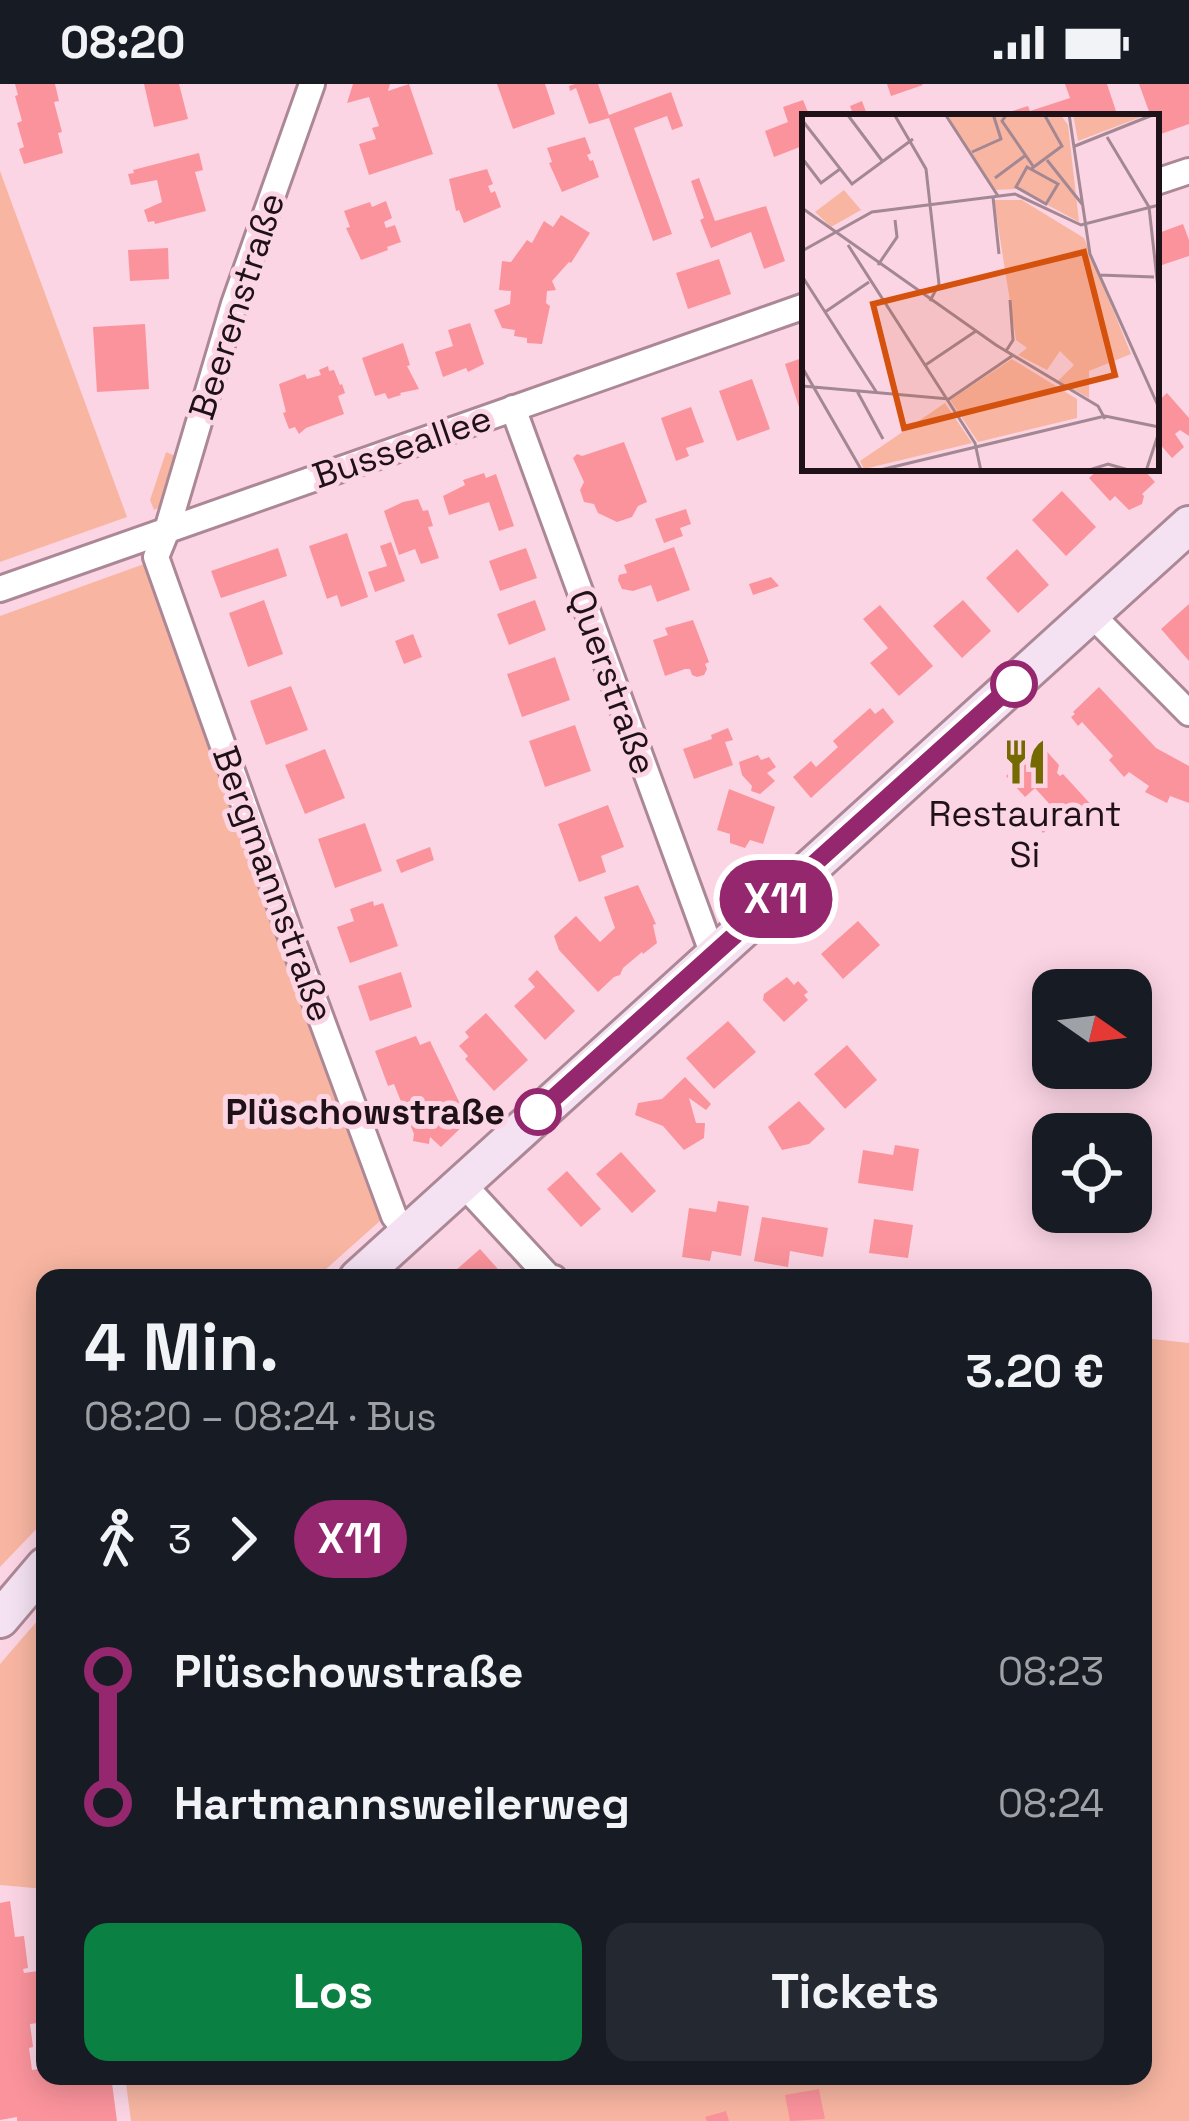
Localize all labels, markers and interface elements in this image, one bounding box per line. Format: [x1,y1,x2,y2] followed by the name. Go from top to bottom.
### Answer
[60,14,185,71] text: 08:20
[802,114,1159,471] inset map
[179,187,295,425] street label: Beerenstraße
[307,395,497,499] street label: Busseallee
[557,583,667,781] street label: Querstraße
[992,662,1036,706] unlabelled marker
[1000,737,1050,787] restaurant icon: Restaurant Si
[202,740,344,1028] street label: Bergmannstraße
[928,791,1122,878] place label: Restaurant Si
[707,860,845,938] line badge: X11
[743,872,809,925] text: X11
[1032,969,1152,1089] north arrow
[1032,969,1152,1233] map controls
[225,1089,505,1135] place label: Plüschowstraße
[516,1090,560,1134] marker: Plüschowstraße
[1032,1113,1152,1233] button: locate
[84,1305,279,1389] text: 4 Min.
[965,1343,1104,1400] text: 3.20 €
[84,1392,437,1441] text: 08:20 – 08:24 · Bus
[84,1506,150,1572] icon: walk
[210,1506,276,1572] icon: forward
[318,1512,383,1565] text: X11
[168,1515,192,1564] text: 3
[174,1643,523,1700] text: Plüschowstraße
[998,1647,1104,1696] text: 08:23
[174,1775,630,1832] text: Hartmannsweilerweg
[998,1779,1104,1828] text: 08:24
[84,1923,582,2061] button: Los
[606,1923,1104,2061] button: Tickets

